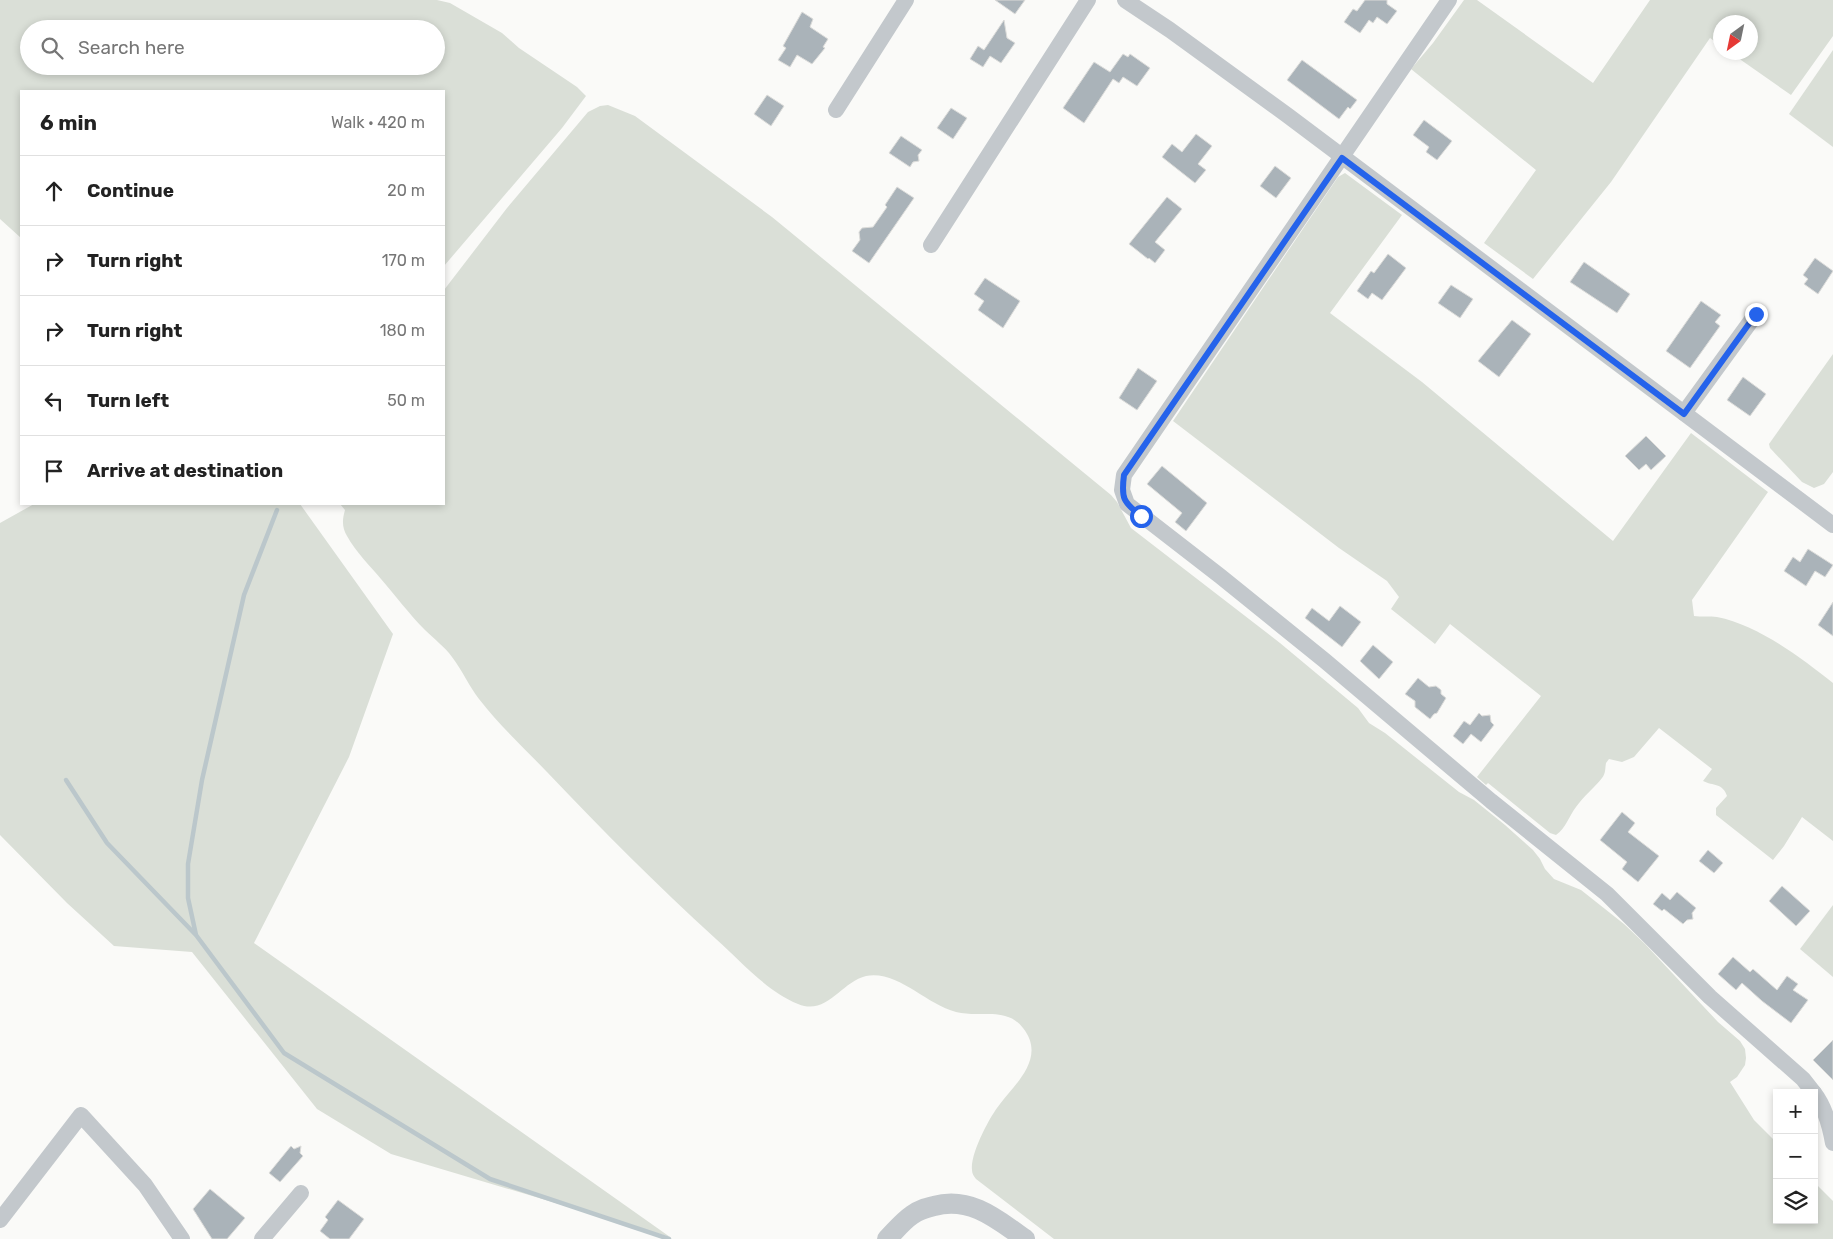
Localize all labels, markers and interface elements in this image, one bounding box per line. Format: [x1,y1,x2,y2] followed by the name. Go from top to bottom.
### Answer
[1713,15,1758,60] north arrow
[20,20,445,75] search box
[38,34,66,62] icon: search
[78,36,185,59] text: Search here
[40,110,97,135] text: 6 min
[331,113,425,132] text: Walk · 420 m
[40,177,68,205] icon: ahead
[87,179,174,202] text: Continue
[387,181,425,200] text: 20 m
[40,247,68,275] icon: right
[87,249,182,272] text: Turn right
[382,251,425,270] text: 170 m
[1745,303,1768,326] route end
[40,317,68,345] icon: right
[87,319,182,342] text: Turn right
[380,321,425,340] text: 180 m
[40,387,68,415] icon: left
[87,389,169,412] text: Turn left
[387,391,425,410] text: 50 m
[40,457,68,485] icon: arrive
[87,459,283,482] text: Arrive at destination
[1130,505,1153,528] route start
[1773,1089,1818,1224] map controls
[1773,1089,1818,1134] button: +
[1773,1134,1818,1179] button: −
[1773,1179,1818,1224] button: layers

